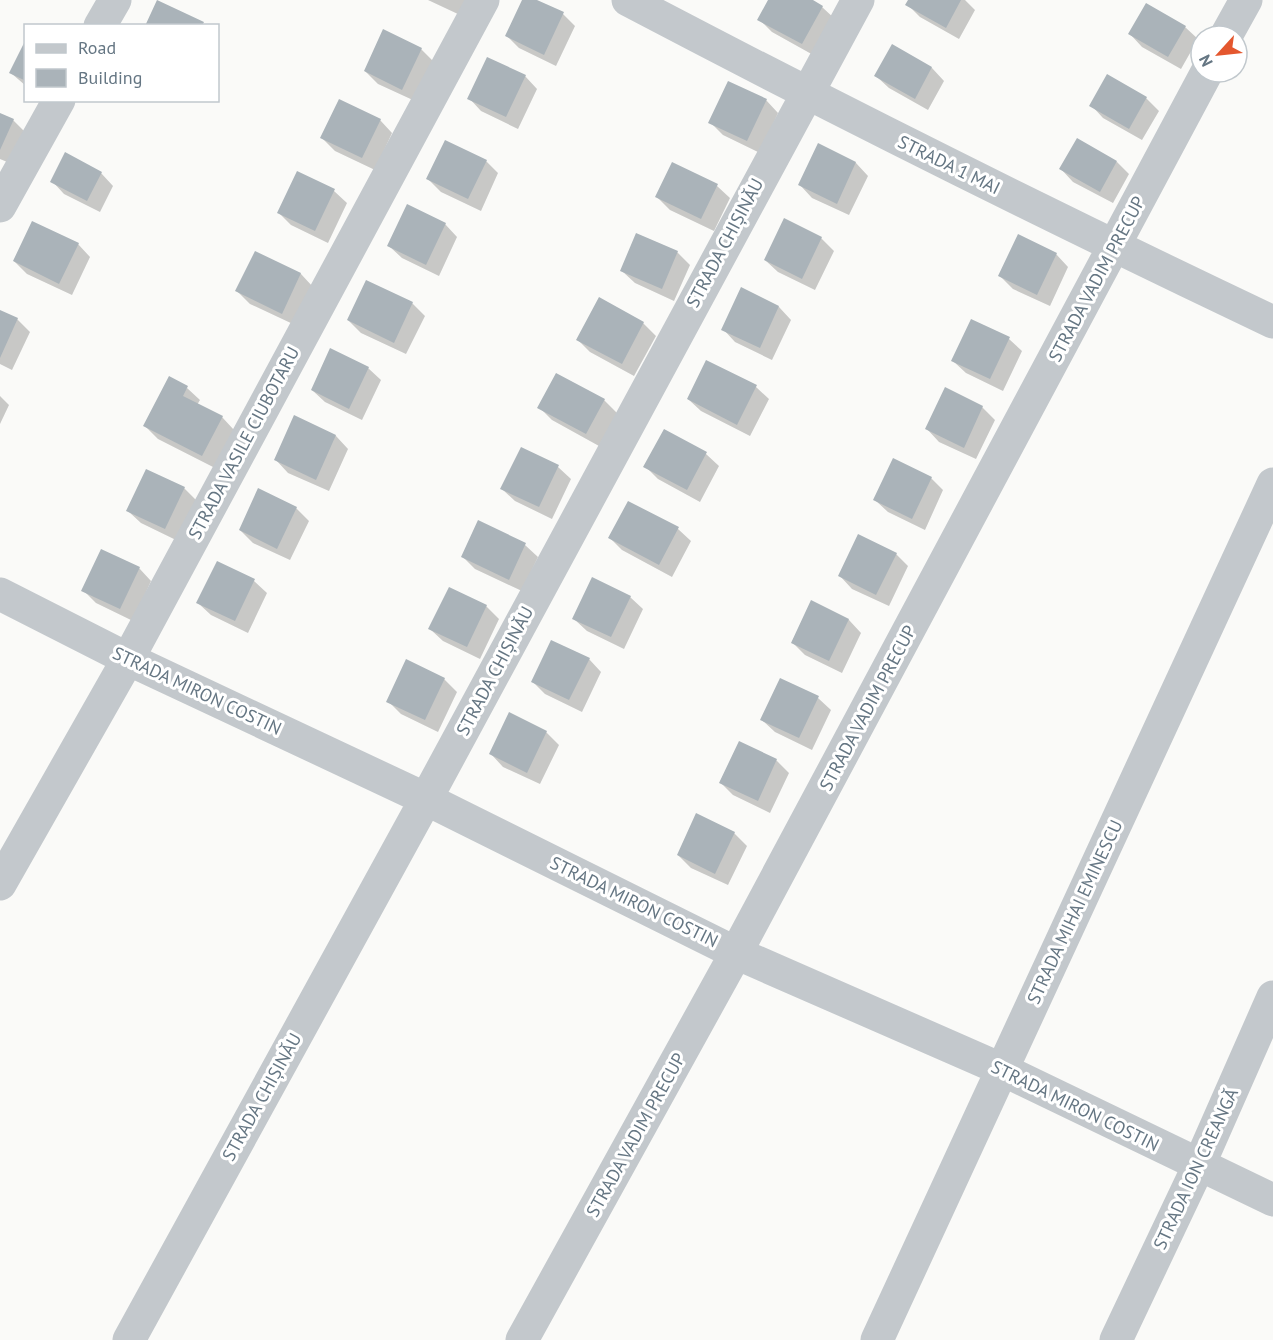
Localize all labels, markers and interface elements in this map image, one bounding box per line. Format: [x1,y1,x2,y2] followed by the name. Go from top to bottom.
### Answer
[24,24,219,102] legend
[1189,24,1249,84] north arrow
[78,36,116,59] text: Road
[1194,52,1217,70] text: N
[78,66,142,89] text: Building
[894,130,1004,199] street label: STRADA 1 MAI
[681,174,768,311] street label: STRADA CHIȘINĂU
[1043,192,1150,365] street label: STRADA VADIM PRECUP
[183,342,304,543] street label: STRADA VASILE CIUBOTARU
[451,602,538,739] street label: STRADA CHIȘINĂU
[814,621,921,794] street label: STRADA VADIM PRECUP
[109,641,285,740] street label: STRADA MIRON COSTIN
[1022,816,1127,1008] street label: STRADA MIHAI EMINESCU
[547,851,722,952] street label: STRADA MIRON COSTIN
[217,1029,306,1165] street label: STRADA CHIȘINĂU
[581,1049,690,1221] street label: STRADA VADIM PRECUP
[988,1055,1163,1156] street label: STRADA MIRON COSTIN
[1148,1084,1243,1253] street label: STRADA ION CREANGĂ

